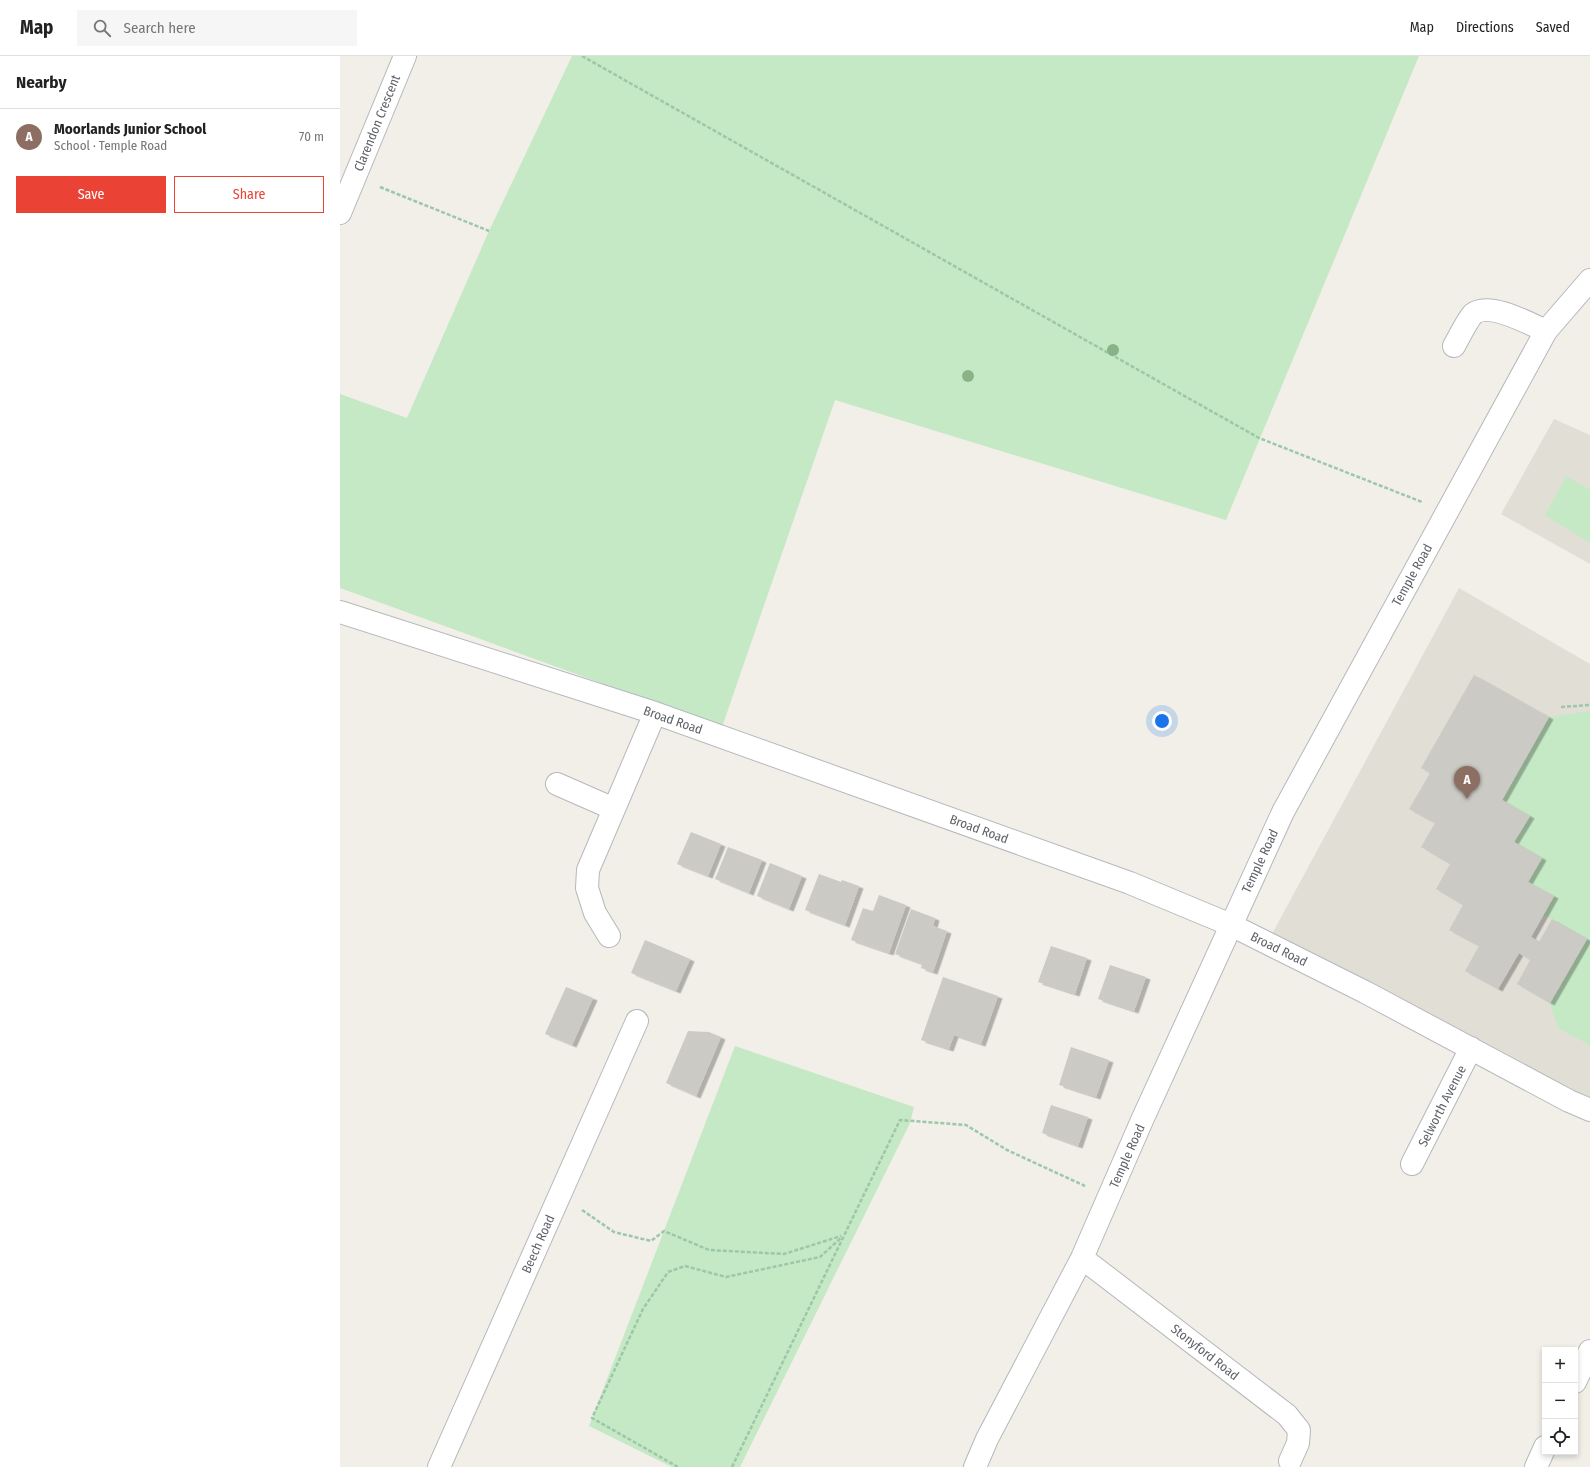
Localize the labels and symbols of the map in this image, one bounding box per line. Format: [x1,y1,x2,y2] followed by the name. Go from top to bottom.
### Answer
[351,72,403,173] street label: Clarendon Crescent
[1389,541,1435,609] street label: Temple Road
[642,703,704,737] street label: Broad Road
[1152,711,1172,731] your location
[1454,766,1480,799] pin: A
[948,811,1010,847] street label: Broad Road
[1239,827,1281,895] street label: Temple Road
[1248,929,1310,969] street label: Broad Road
[1415,1063,1469,1149] street label: Selworth Avenue
[1106,1122,1148,1190] street label: Temple Road
[518,1212,558,1276] street label: Beech Road
[1168,1321,1242,1383] street label: Stonyford Road

